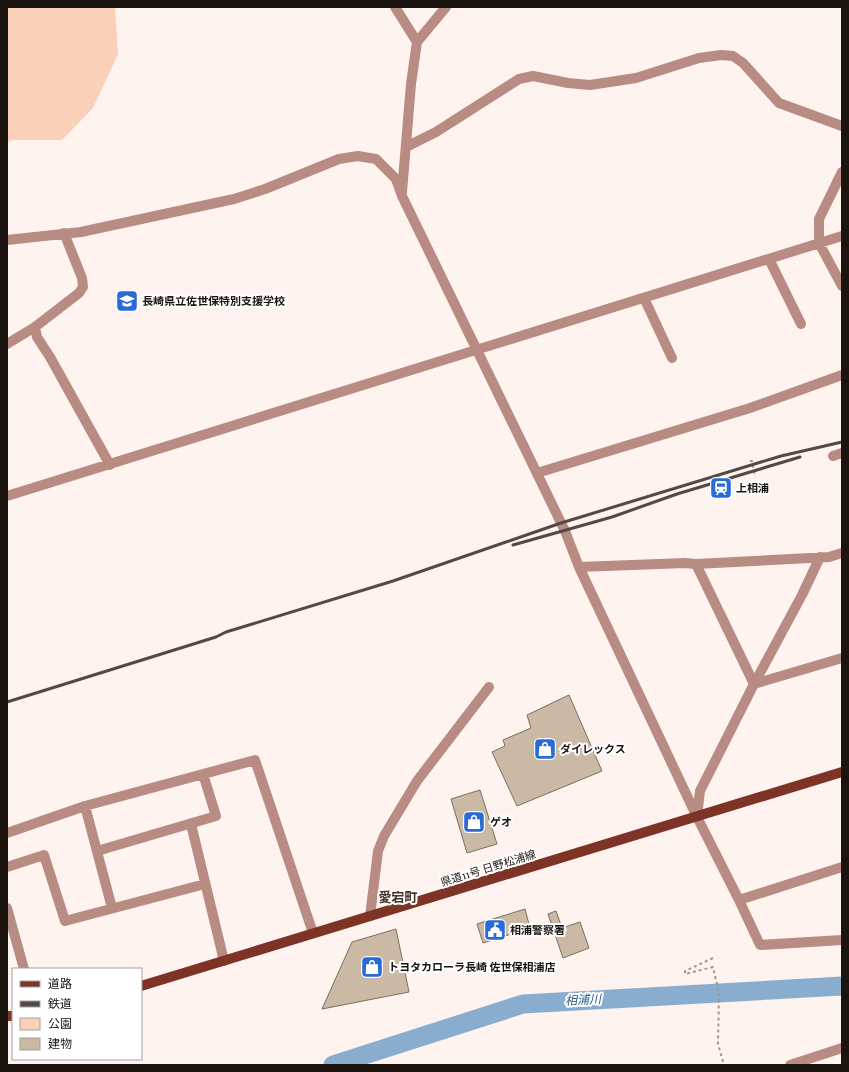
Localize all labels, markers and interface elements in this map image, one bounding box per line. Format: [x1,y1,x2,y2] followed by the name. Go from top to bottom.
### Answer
[114,288,140,314] school or university icon: 長崎県立佐世保特別支援学校
[142,293,285,308] place label: 長崎県立佐世保特別支援学校
[708,475,734,501] station icon: 上相浦
[736,480,769,495] place label: 上相浦
[532,736,558,762] shop icon: ダイレックス
[560,741,626,756] place label: ダイレックス
[461,809,487,835] shop icon: ゲオ
[490,814,512,829] place label: ゲオ
[438,846,537,889] street label: 県道11号 日野松浦線
[378,888,418,905] district label: 愛宕町
[482,917,508,943] public building icon: 相浦警察署
[510,922,565,937] place label: 相浦警察署
[359,954,385,980] shop icon: トヨタカローラ長崎 佐世保相浦店
[388,959,556,974] place label: トヨタカローラ長崎 佐世保相浦店
[12,968,142,1060] legend
[48,975,72,991] text: 道路
[565,990,603,1008] water label: 相浦川
[48,995,72,1011] text: 鉄道
[48,1015,72,1031] text: 公園
[48,1035,72,1051] text: 建物

